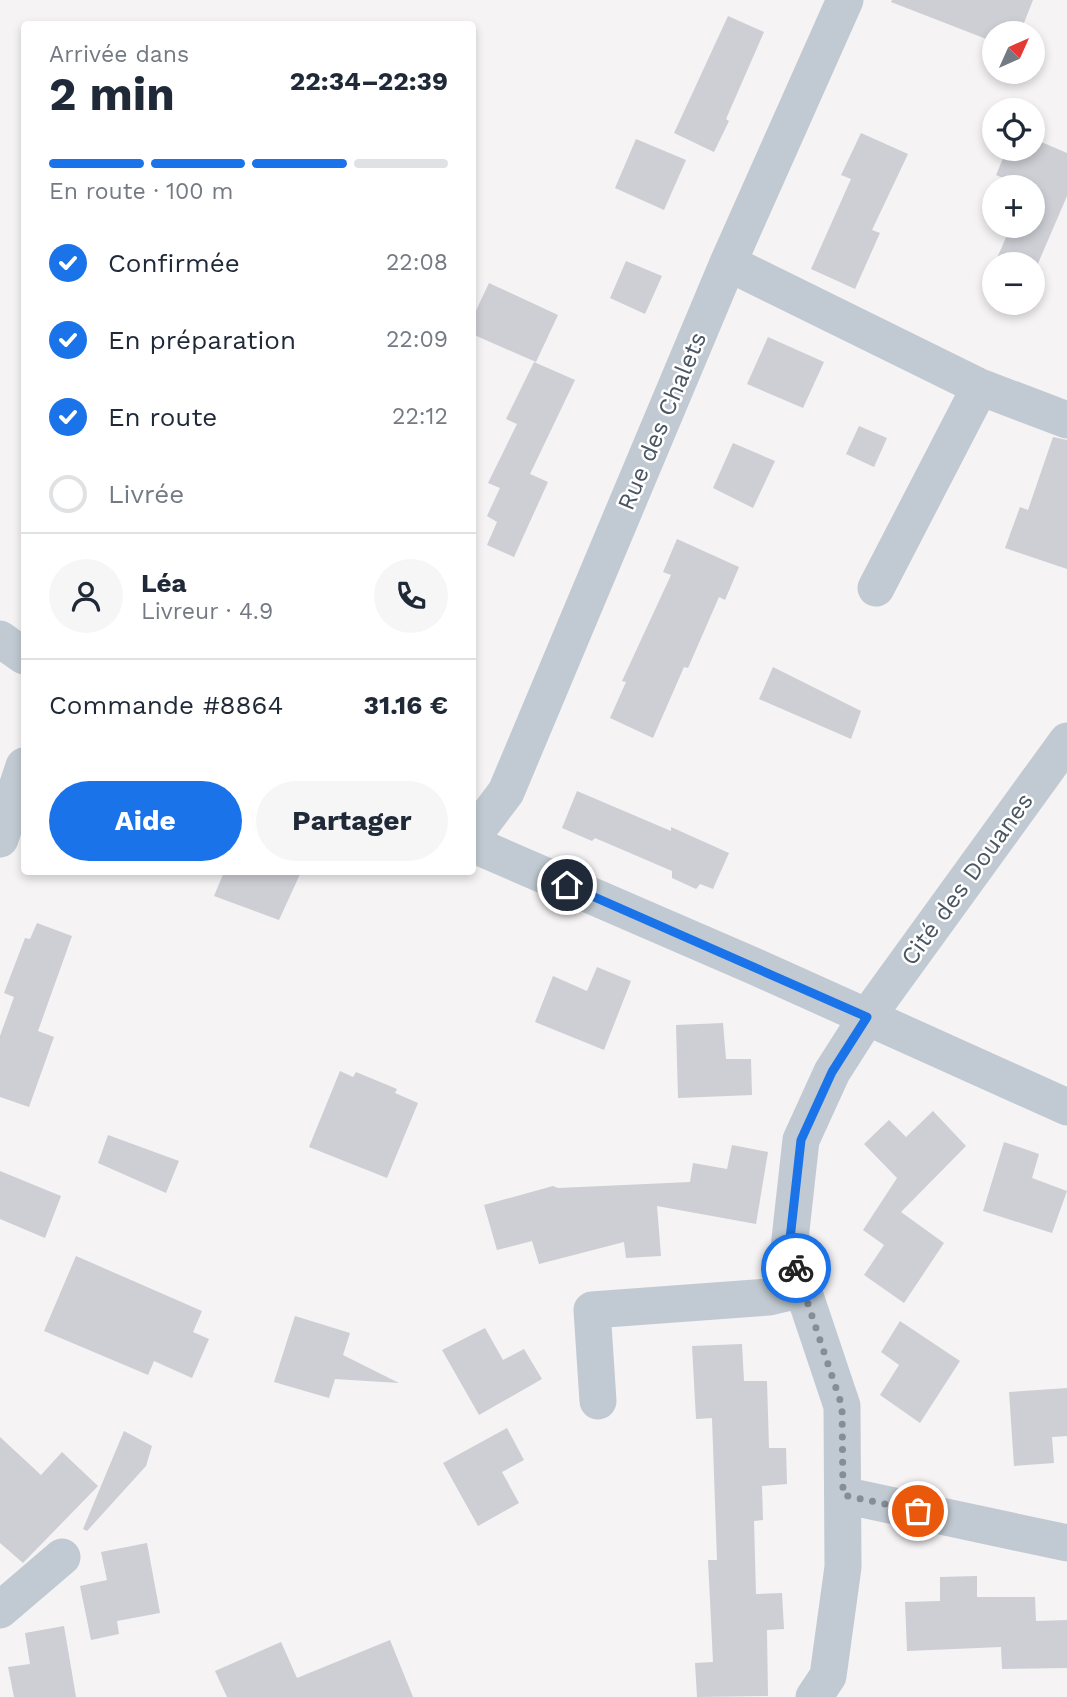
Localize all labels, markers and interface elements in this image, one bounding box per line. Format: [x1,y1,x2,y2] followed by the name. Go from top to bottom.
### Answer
[982,21,1045,84] north arrow
[982,21,1045,315] map controls
[49,41,189,68] text: Arrivée dans
[290,66,448,96] text: 22:34–22:39
[49,67,175,121] text: 2 min
[982,98,1045,161] button: locate
[982,175,1045,238] button: +
[49,178,233,205] text: En route · 100 m
[49,244,87,282] icon: check
[108,248,240,278] text: Confirmée
[386,249,448,276] text: 22:08
[982,252,1045,315] button: −
[49,321,87,359] icon: check
[108,325,296,355] text: En préparation
[386,326,448,353] text: 22:09
[612,328,712,514] street label: Rue des Chalets
[49,398,87,436] icon: check
[108,402,217,432] text: En route
[392,403,448,430] text: 22:12
[108,479,184,509] text: Livrée
[49,559,123,633] button: person
[374,559,448,633] button: phone
[141,568,187,598] text: Léa
[141,598,273,625] text: Livreur · 4.9
[49,690,283,720] text: Commande #8864
[364,690,448,720] text: 31.16 €
[49,781,242,861] button: Aide
[256,781,448,861] button: Partager
[895,787,1039,971] street label: Cité des Douanes
[537,855,597,915] pin
[548,866,586,904] icon: home
[761,1233,831,1303] courier
[777,1249,815,1287] icon: bike
[888,1481,948,1541] pin
[899,1492,937,1530] icon: bag

